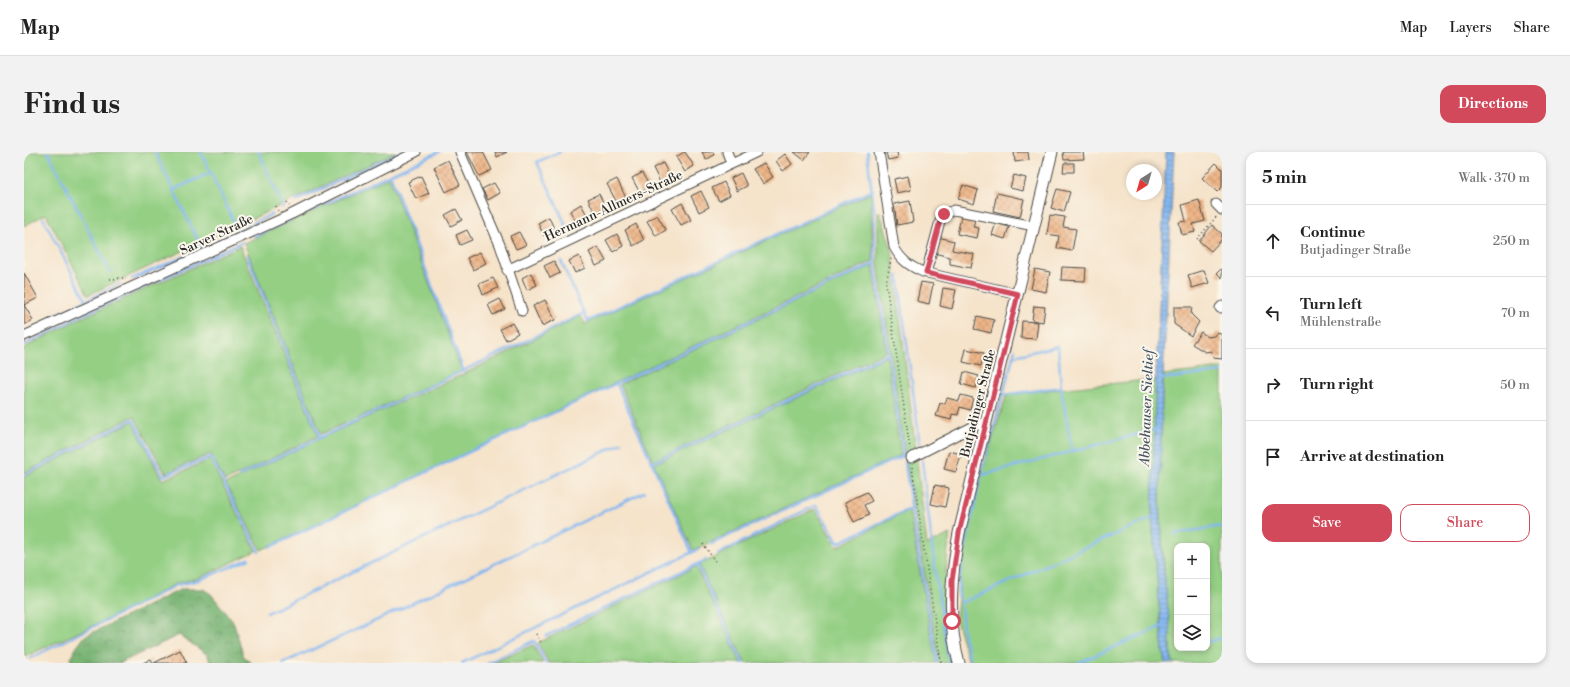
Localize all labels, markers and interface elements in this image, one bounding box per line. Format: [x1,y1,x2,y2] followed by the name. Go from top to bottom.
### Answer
[20,16,60,40] text: Map
[1400,19,1427,37] text: Map
[1449,19,1492,37] text: Layers
[1514,19,1550,37] text: Share
[1440,85,1546,123] button: Directions
[24,87,120,122] text: Find us
[1126,164,1162,200] north arrow
[542,167,685,245] street label: Hermann-Allmers-Straße
[1262,167,1307,189] text: 5 min
[1458,170,1530,186] text: Walk · 370 m
[935,205,953,223] route end
[177,211,256,259] street label: Sarver Straße
[1300,223,1365,242] text: Continue
[1262,230,1284,252] icon: ahead
[1493,233,1530,249] text: 250 m
[1300,242,1411,258] text: Butjadinger Straße
[1300,295,1362,314] text: Turn left
[1262,302,1284,324] icon: left
[1501,305,1530,321] text: 70 m
[1300,314,1381,330] text: Mühlenstraße
[1136,346,1158,469] water label: Abbehauser Sieltief
[957,347,999,460] street label: Butjadinger Straße
[1262,374,1284,396] icon: right
[1300,375,1374,394] text: Turn right
[1500,377,1530,393] text: 50 m
[1262,446,1284,468] icon: arrive
[1300,447,1444,466] text: Arrive at destination
[1262,504,1392,542] button: Save
[1400,504,1530,542] button: Share
[1174,543,1210,651] map controls
[1174,543,1210,579] button: +
[1174,579,1210,615] button: −
[943,612,961,630] route start
[1174,615,1210,651] button: layers

